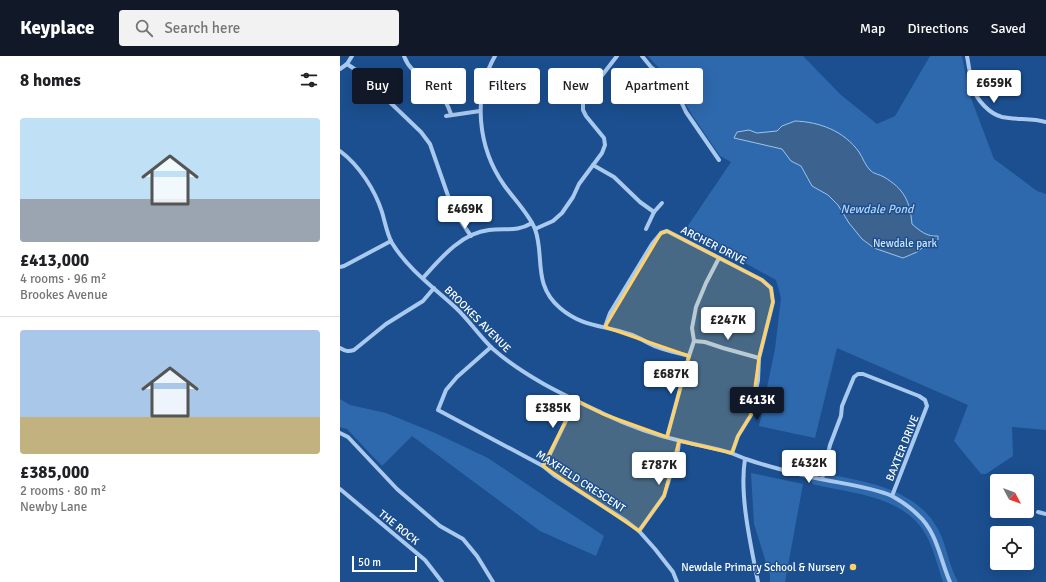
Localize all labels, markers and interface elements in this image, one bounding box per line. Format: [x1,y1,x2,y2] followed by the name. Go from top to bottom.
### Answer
[119,10,399,46] search box
[20,16,95,40] text: Keyplace
[133,17,155,39] icon: search
[165,19,240,37] text: Search here
[860,20,886,37] text: Map
[908,20,969,37] text: Directions
[991,20,1026,37] text: Saved
[352,68,403,104] chip: Buy
[411,68,466,104] chip: Rent
[474,68,540,104] chip: Filters
[548,68,603,104] chip: New
[611,68,703,104] chip: Apartment
[298,69,320,91] icon: filters
[20,70,81,91] text: 8 homes
[966,70,1022,104] pin: £659K
[976,75,1012,91] text: £659K
[134,144,206,216] icon: home
[437,196,493,230] pin: £469K
[447,201,483,217] text: £469K
[841,202,915,217] water label: Newdale Pond
[679,223,749,268] street label: ARCHER DRIVE
[873,237,938,250] park label: Newdale park
[20,250,89,271] text: £413,000
[20,271,106,287] text: 4 rooms · 96 m²
[442,283,514,355] street label: BROOKES AVENUE
[20,287,108,303] text: Brookes Avenue
[700,307,756,341] pin: £247K
[710,312,746,328] text: £247K
[134,356,206,428] icon: home
[643,361,699,395] pin: £687K
[653,366,689,382] text: £687K
[729,387,785,421] pin: £413K
[739,392,775,408] text: £413K
[525,395,581,429] pin: £385K
[535,400,571,416] text: £385K
[883,413,922,483] street label: BAXTER DRIVE
[534,448,628,515] street label: MAXFIELD CRESCENT
[781,450,837,484] pin: £432K
[631,452,687,486] pin: £787K
[791,455,827,471] text: £432K
[641,457,677,473] text: £787K
[20,462,89,483] text: £385,000
[990,474,1034,518] north arrow
[990,474,1034,570] map controls
[20,483,106,499] text: 2 rooms · 80 m²
[20,499,87,515] text: Newby Lane
[376,507,422,548] street label: THE ROCK
[990,526,1034,570] button: locate
[352,554,417,573] scale bar
[358,556,381,569] text: 50 m
[681,561,846,574] place label: Newdale Primary School & Nursery
[848,562,858,572] marker: Newdale Primary School & Nursery

